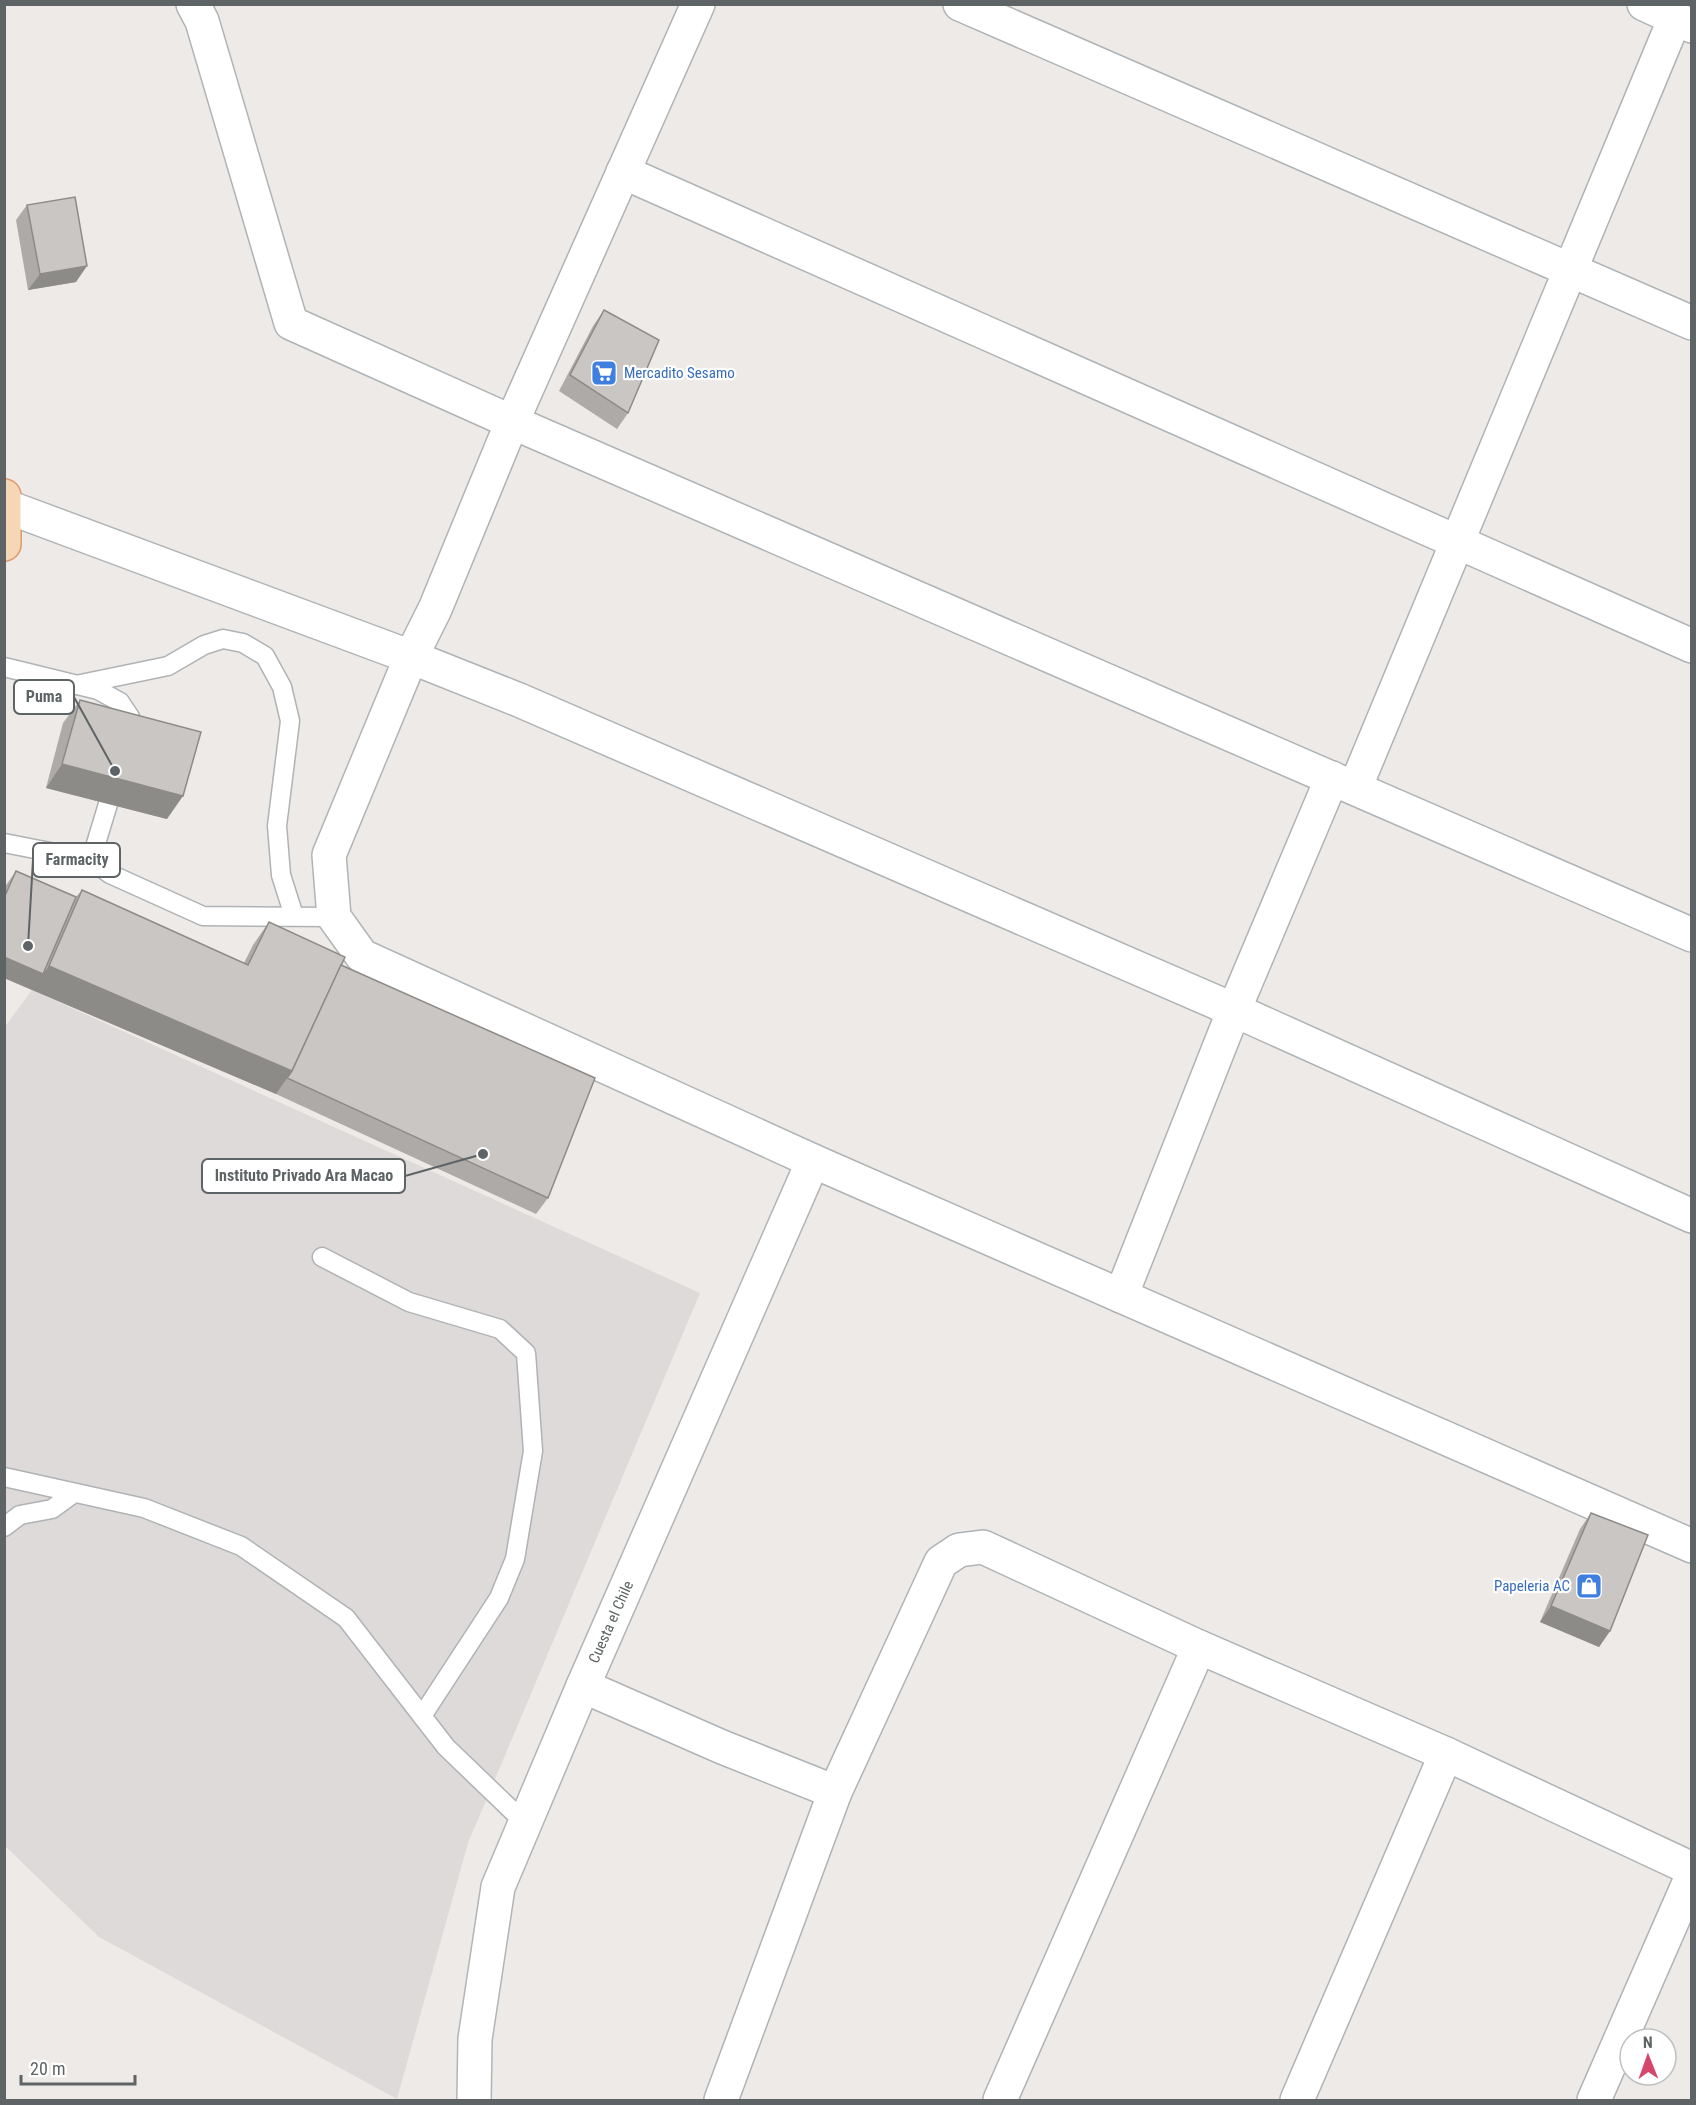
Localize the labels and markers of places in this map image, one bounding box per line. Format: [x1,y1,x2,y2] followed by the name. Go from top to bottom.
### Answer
[589,358,619,388] supermarket icon: Mercadito Sesamo
[624,364,735,382] place label: Mercadito Sesamo
[14,680,74,714] callout: Puma
[33,843,120,877] callout: Farmacity
[202,1159,405,1193] callout: Instituto Privado Ara Macao
[1574,1571,1604,1601] shop icon: Papeleria AC
[1494,1577,1570,1595] place label: Papeleria AC

